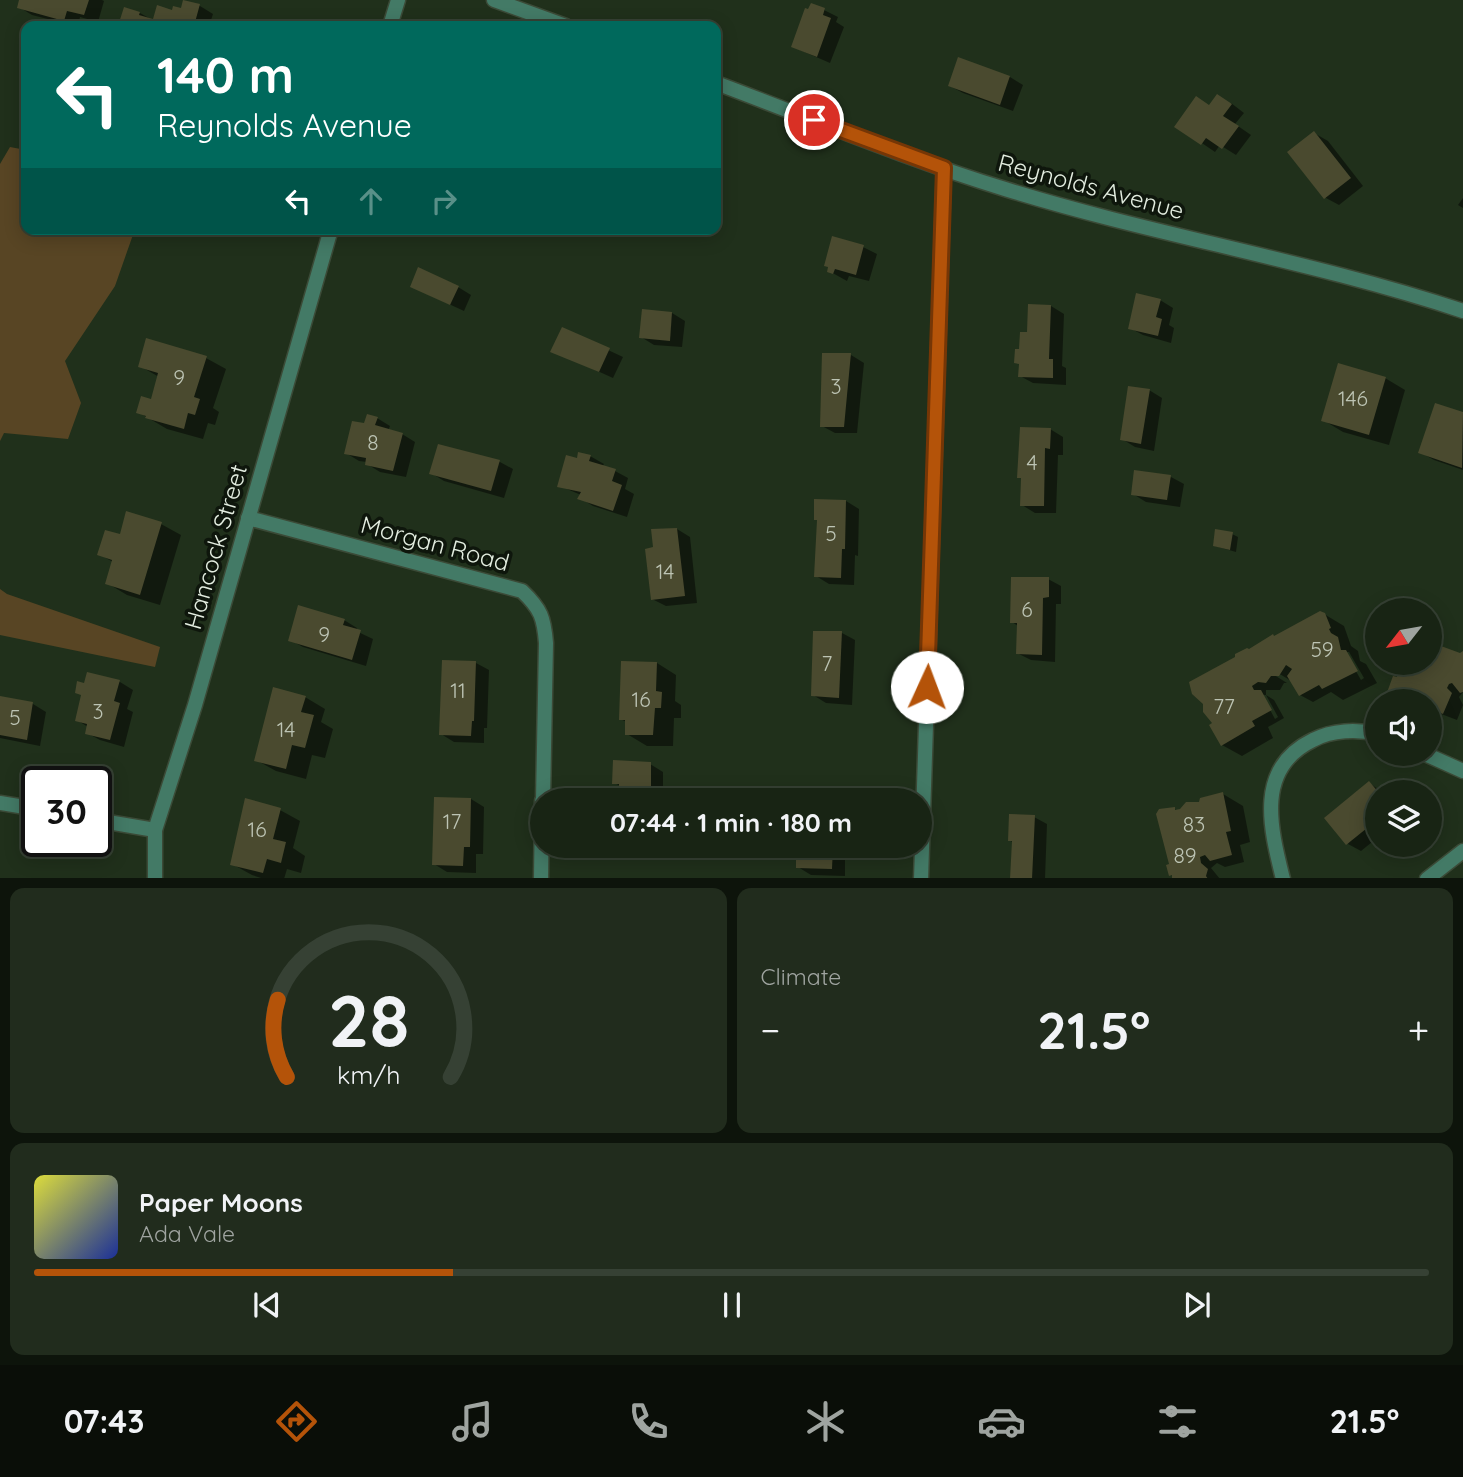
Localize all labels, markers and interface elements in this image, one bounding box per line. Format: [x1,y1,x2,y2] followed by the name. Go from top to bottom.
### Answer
[157,44,294,105] text: 140 m
[42,49,133,140] icon: left
[784,90,844,150] pin
[795,101,833,139] icon: arrive
[157,105,412,145] text: Reynolds Avenue
[995,147,1187,225] street label: Reynolds Avenue
[279,182,317,220] icon: left
[352,182,390,220] icon: ahead
[425,182,463,220] icon: right
[173,364,185,390] house number: 9
[830,373,842,399] house number: 3
[1338,385,1368,411] house number: 146
[367,429,379,455] house number: 8
[1026,449,1038,475] house number: 4
[177,461,253,633] street label: Hancock Street
[358,509,513,577] street label: Morgan Road
[825,520,837,546] house number: 5
[656,558,674,584] house number: 14
[1021,596,1033,622] house number: 6
[1365,598,1442,676] north arrow
[1365,598,1442,857] map controls
[318,621,330,647] house number: 9
[1310,636,1334,662] house number: 59
[822,650,833,676] house number: 7
[890,650,964,724] position arrow
[450,677,466,703] house number: 11
[631,686,651,712] house number: 16
[1365,689,1442,766] button: sound
[1213,693,1235,719] house number: 77
[92,698,104,724] house number: 3
[9,704,21,730] house number: 5
[277,716,295,742] house number: 14
[21,766,112,857] speed limit sign: 30
[1365,780,1442,857] button: layers
[610,806,852,839] text: 07:44 · 1 min · 180 m
[443,808,461,834] house number: 17
[1183,811,1205,837] house number: 83
[247,816,267,842] house number: 16
[1173,842,1197,868] house number: 89
[761,962,841,991] text: Climate
[328,974,409,1065] text: 28
[1037,997,1150,1062] text: 21.5°
[761,1006,780,1054] text: −
[1408,1006,1429,1054] text: +
[337,1058,400,1089] text: km/h
[139,1186,303,1219] text: Paper Moons
[139,1219,235,1248] text: Ada Vale
[248,1286,286,1324] icon: previous
[713,1286,751,1324] icon: pause
[1178,1286,1216,1324] icon: next
[272,1397,321,1446] icon: directions
[448,1397,497,1446] icon: music
[624,1397,673,1446] icon: phone
[801,1397,850,1446] icon: climate
[977,1397,1026,1446] icon: car
[1153,1397,1202,1446] icon: filters
[64,1401,144,1441] text: 07:43
[1330,1401,1399,1441] text: 21.5°

